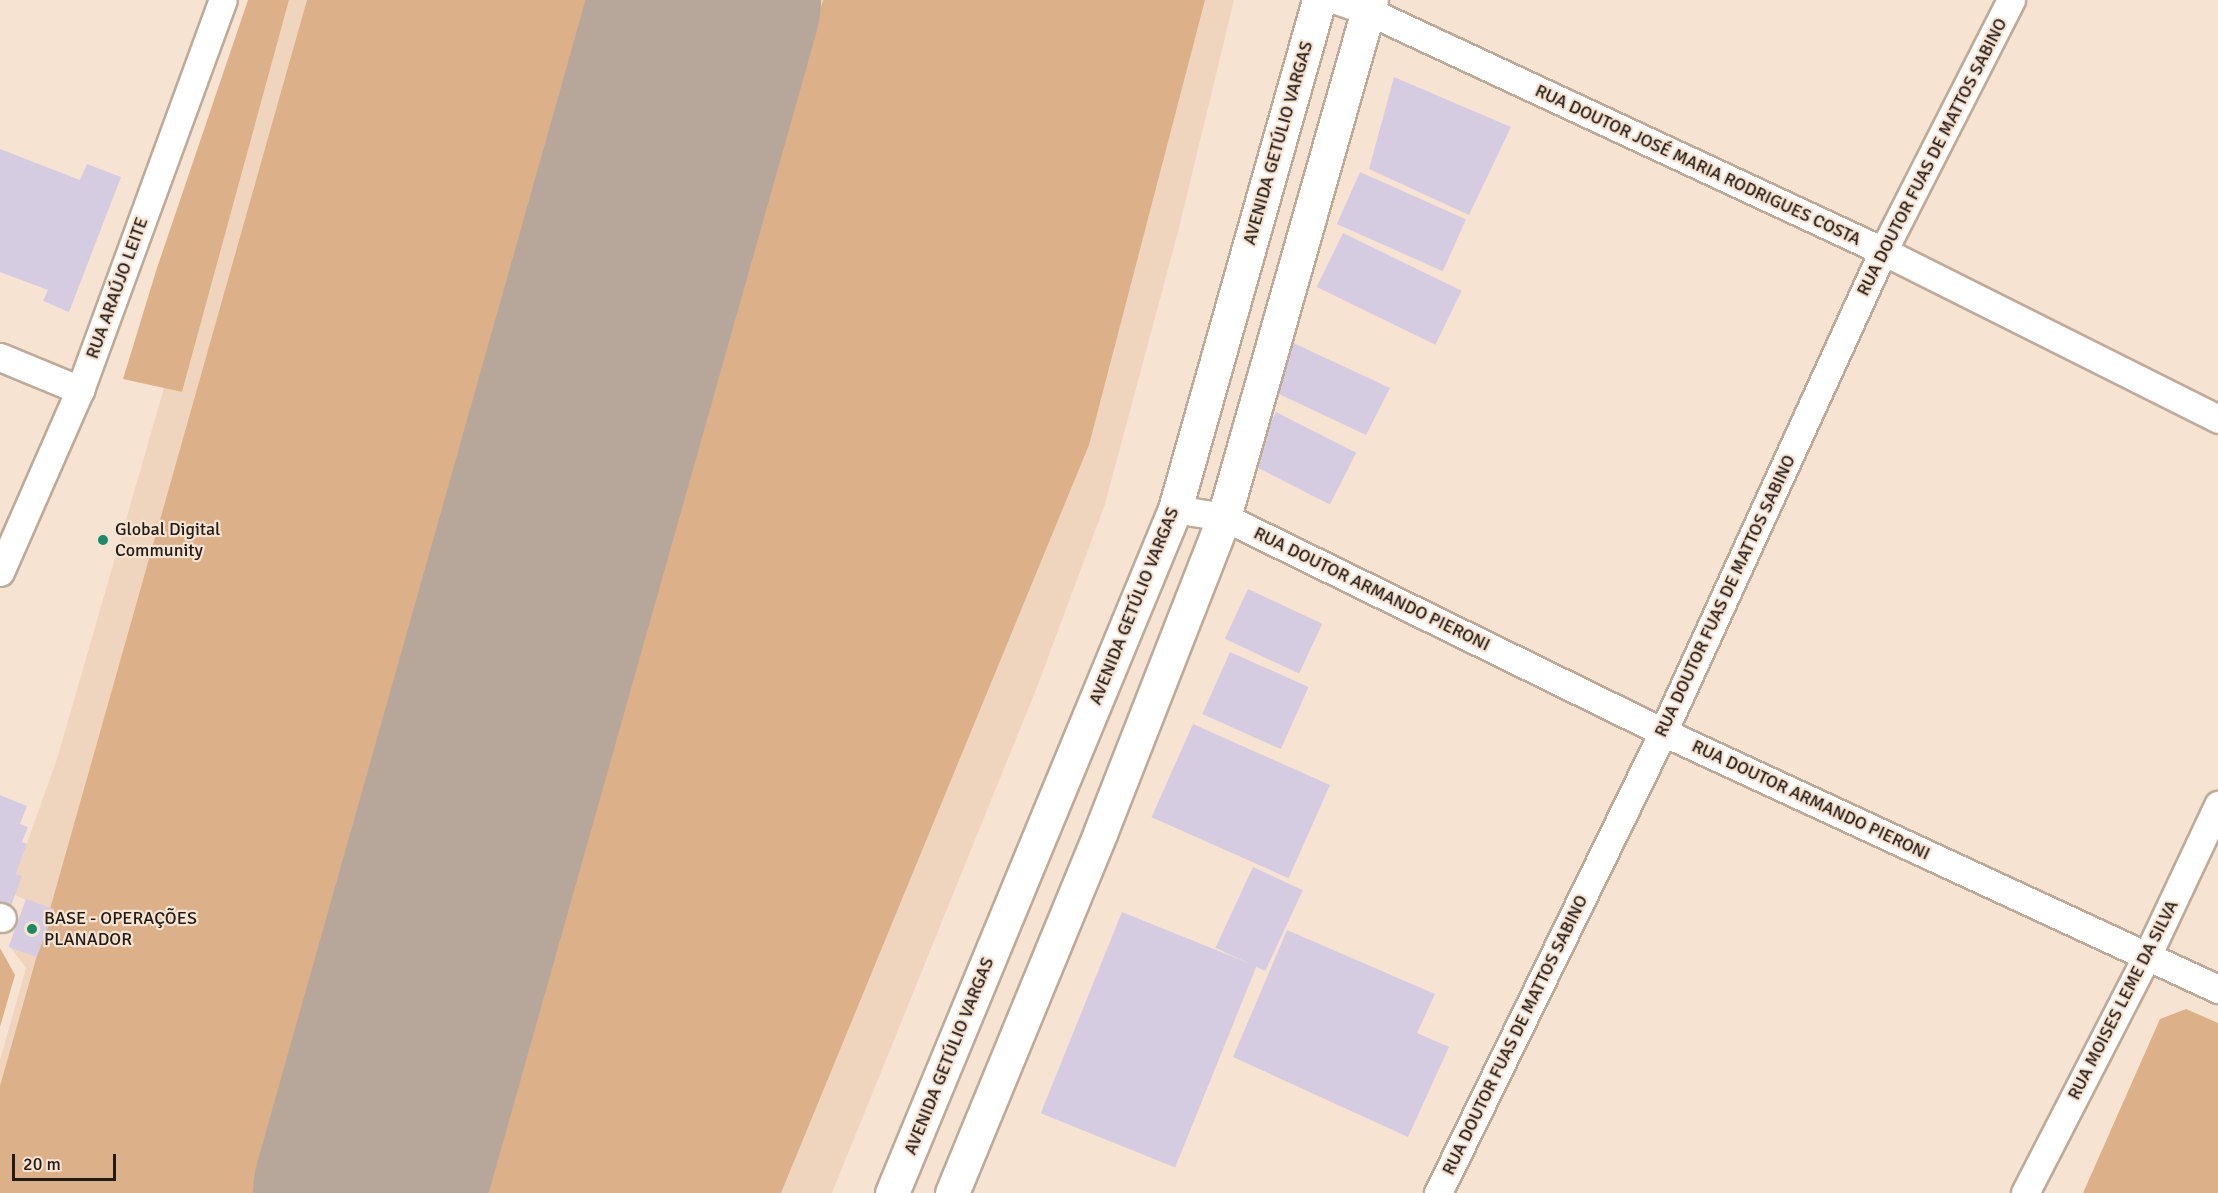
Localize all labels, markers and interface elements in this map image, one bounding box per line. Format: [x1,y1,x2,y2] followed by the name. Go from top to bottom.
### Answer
[1852,14,2012,300] street label: RUA DOUTOR FUAS DE MATTOS SABINO
[1239,39,1317,247] street label: AVENIDA GETÚLIO VARGAS
[1532,80,1864,250] street label: RUA DOUTOR JOSÉ MARIA RODRIGUES COSTA
[81,214,153,362] street label: RUA ARAÚJO LEITE
[1650,451,1800,741] street label: RUA DOUTOR FUAS DE MATTOS SABINO
[1084,504,1184,708] street label: AVENIDA GETÚLIO VARGAS
[115,519,220,562] place label: Global Digital Community
[1250,522,1494,656] street label: RUA DOUTOR ARMANDO PIERONI
[96,533,110,547] marker: Global Digital Community
[1688,735,1934,865] street label: RUA DOUTOR ARMANDO PIERONI
[1438,891,1592,1179] street label: RUA DOUTOR FUAS DE MATTOS SABINO
[2063,897,2183,1103] street label: RUA MOISES LEME DA SILVA
[44,908,197,950] place label: BASE - OPERAÇÕES PLANADOR
[25,922,39,936] marker: BASE - OPERAÇÕES PLANADOR
[899,954,999,1158] street label: AVENIDA GETÚLIO VARGAS
[15,1142,118,1180] scale bar
[23,1153,61,1175] text: 20 m

